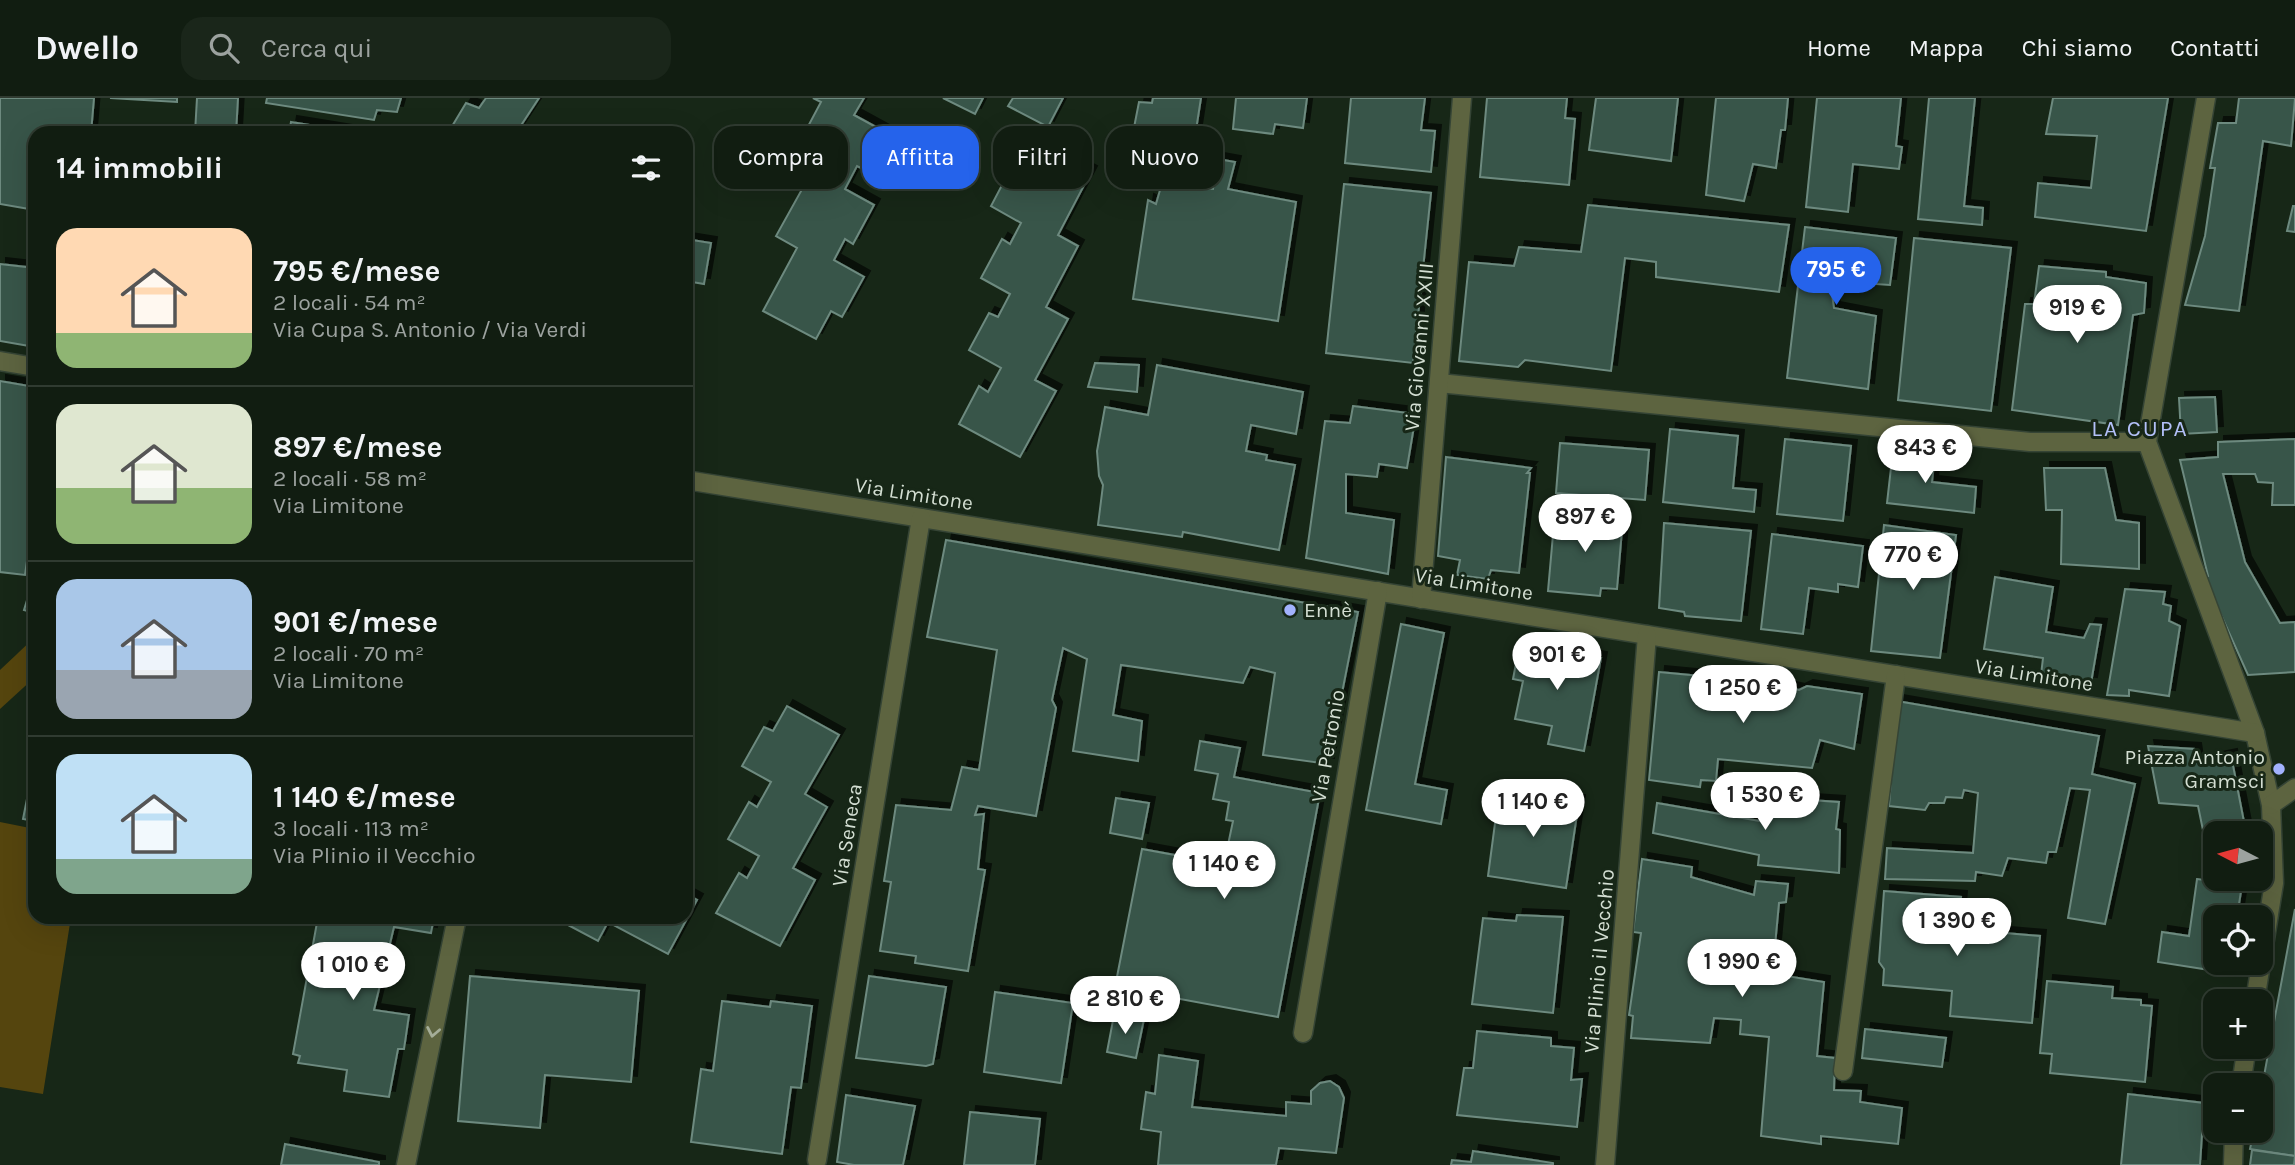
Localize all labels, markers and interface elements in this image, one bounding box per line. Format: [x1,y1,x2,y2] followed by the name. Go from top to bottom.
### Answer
[181,17,671,80] search box
[35,29,139,67] text: Dwello
[205,29,243,67] icon: search
[261,33,372,64] text: Cerca qui
[1807,34,1871,62] text: Home
[1909,34,1984,62] text: Mappa
[2022,34,2132,62] text: Chi siamo
[2170,34,2260,62] text: Contatti
[714,126,848,189] chip: Compra
[862,126,979,189] chip: Affitta
[993,126,1092,189] chip: Filtri
[1106,126,1223,189] chip: Nuovo
[627,149,665,187] icon: filters
[56,150,223,186] text: 14 immobili
[1787,248,1885,307] pin: 795 €
[273,253,441,289] text: 795 €/mese
[112,256,196,340] icon: home
[1806,256,1866,283] text: 795 €
[1400,262,1438,432] street label: Via Giovanni XXIII
[2028,286,2126,345] pin: 919 €
[273,289,426,316] text: 2 locali · 54 m²
[2049,294,2105,321] text: 919 €
[273,316,587,343] text: Via Cupa S. Antonio / Via Verdi
[2091,415,2189,442] district label: LA CUPA
[1876,426,1974,485] pin: 843 €
[273,429,442,465] text: 897 €/mese
[112,432,196,516] icon: home
[1893,434,1957,461] text: 843 €
[273,465,427,492] text: 2 locali · 58 m²
[853,473,975,515] street label: Via Limitone
[273,492,404,519] text: Via Limitone
[1536,494,1634,554] pin: 897 €
[1555,503,1615,530] text: 897 €
[1864,532,1962,592] pin: 770 €
[1884,541,1942,568] text: 770 €
[1413,563,1535,605] street label: Via Limitone
[1304,598,1352,622] place label: Ennè
[1282,602,1298,618] marker: Ennè
[273,604,438,640] text: 901 €/mese
[112,607,196,691] icon: home
[1508,632,1606,692] pin: 901 €
[273,640,424,667] text: 2 locali · 70 m²
[1528,641,1586,668] text: 901 €
[1973,654,2095,696] street label: Via Limitone
[1678,666,1808,725] pin: 1 250 €
[273,667,404,694] text: Via Limitone
[1705,674,1781,701] text: 1 250 €
[1306,688,1350,804] street label: Via Petronio
[2125,745,2265,793] place label: Piazza Antonio Gramsci
[2271,761,2287,777] marker: Piazza Antonio Gramsci
[1700,772,1830,832] pin: 1 530 €
[273,779,456,815] text: 1 140 €/mese
[1468,780,1598,839] pin: 1 140 €
[1727,781,1803,808] text: 1 530 €
[112,782,196,866] icon: home
[827,782,867,888] street label: Via Seneca
[1498,788,1568,815] text: 1 140 €
[273,815,429,842] text: 3 locali · 113 m²
[2203,821,2273,891] north arrow
[2203,821,2273,1143] map controls
[273,842,476,869] text: Via Plinio il Vecchio
[1159,842,1289,901] pin: 1 140 €
[1189,850,1259,877] text: 1 140 €
[1579,868,1619,1054] street label: Via Plinio il Vecchio
[1892,898,2022,958] pin: 1 390 €
[2203,905,2273,975] button: locate
[1918,907,1996,934] text: 1 390 €
[1677,940,1807,999] pin: 1 990 €
[288,942,418,1002] pin: 1 010 €
[1703,948,1781,975] text: 1 990 €
[317,951,389,978] text: 1 010 €
[1060,976,1190,1036] pin: 2 810 €
[1086,985,1164,1012] text: 2 810 €
[2203,989,2273,1059] button: +
[427,1026,442,1038] one-way arrow
[2203,1073,2273,1143] button: −

